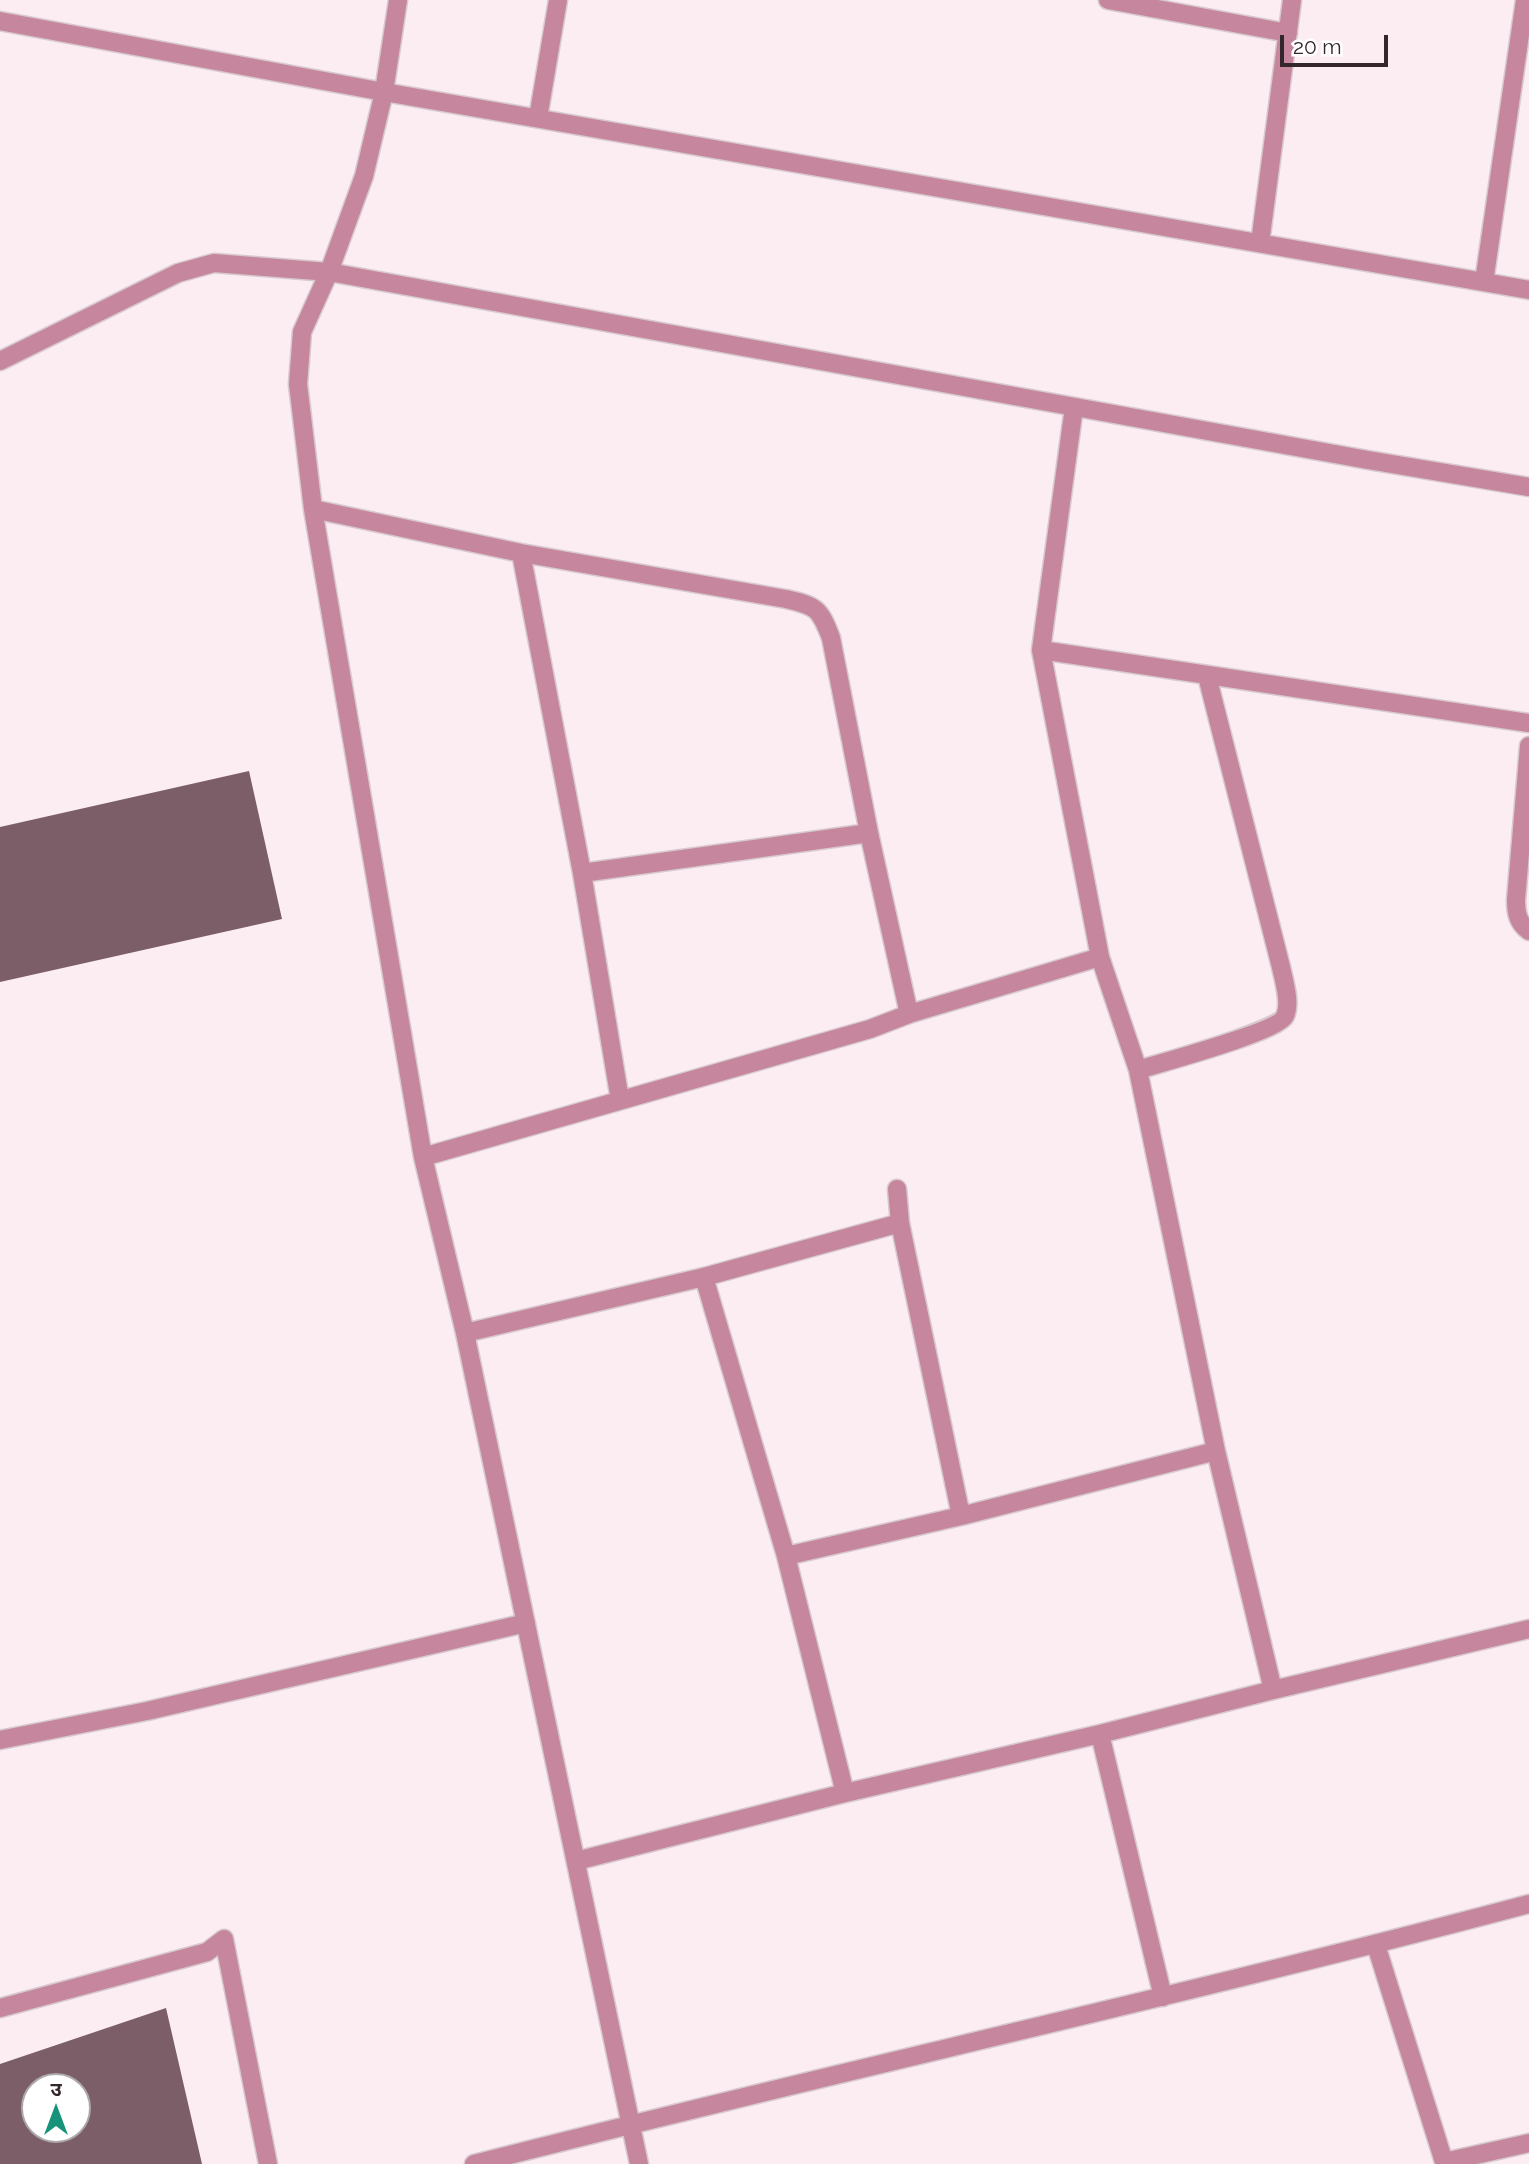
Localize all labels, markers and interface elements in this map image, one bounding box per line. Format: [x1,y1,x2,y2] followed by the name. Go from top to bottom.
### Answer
[1284,21,1392,65] scale bar
[1293,34,1341,59] text: 20 m
[21,2073,91,2143] north arrow
[50,2078,62,2100] text: उ

